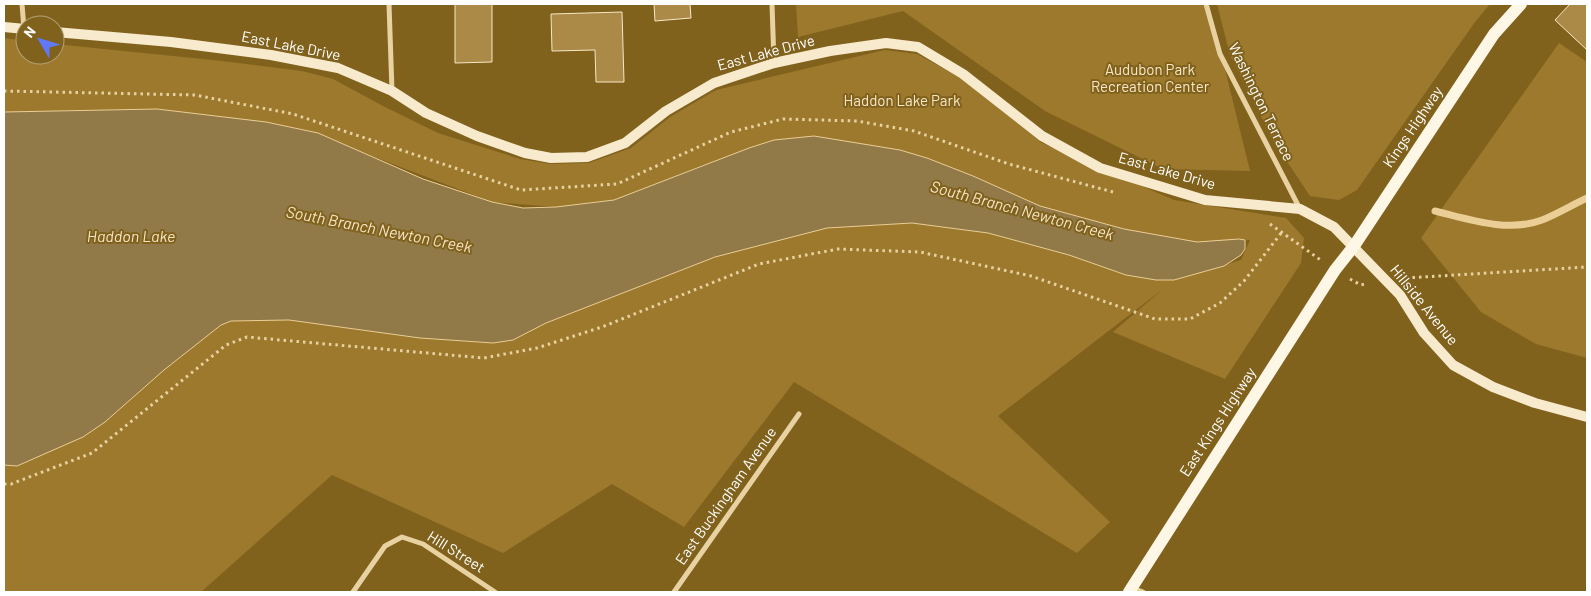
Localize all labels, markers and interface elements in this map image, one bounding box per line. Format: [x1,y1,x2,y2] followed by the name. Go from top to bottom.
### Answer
[15,15,65,65] north arrow
[20,23,39,41] text: N
[240,27,342,63] street label: East Lake Drive
[715,30,816,74] street label: East Lake Drive
[1225,39,1298,164] street label: Washington Terrace
[1091,60,1210,95] park label: Audubon Park Recreation Center
[1378,82,1446,170] street label: Kings Highway
[843,91,961,109] park label: Haddon Lake Park
[1117,148,1218,193] street label: East Lake Drive
[928,176,1116,243] water label: South Branch Newton Creek
[285,201,474,256] water label: South Branch Newton Creek
[87,226,175,245] water label: Haddon Lake
[1387,260,1463,348] street label: Hillside Avenue
[1175,364,1259,479] street label: East Kings Highway
[671,423,780,568] street label: East Buckingham Avenue
[424,526,489,576] street label: Hill Street

